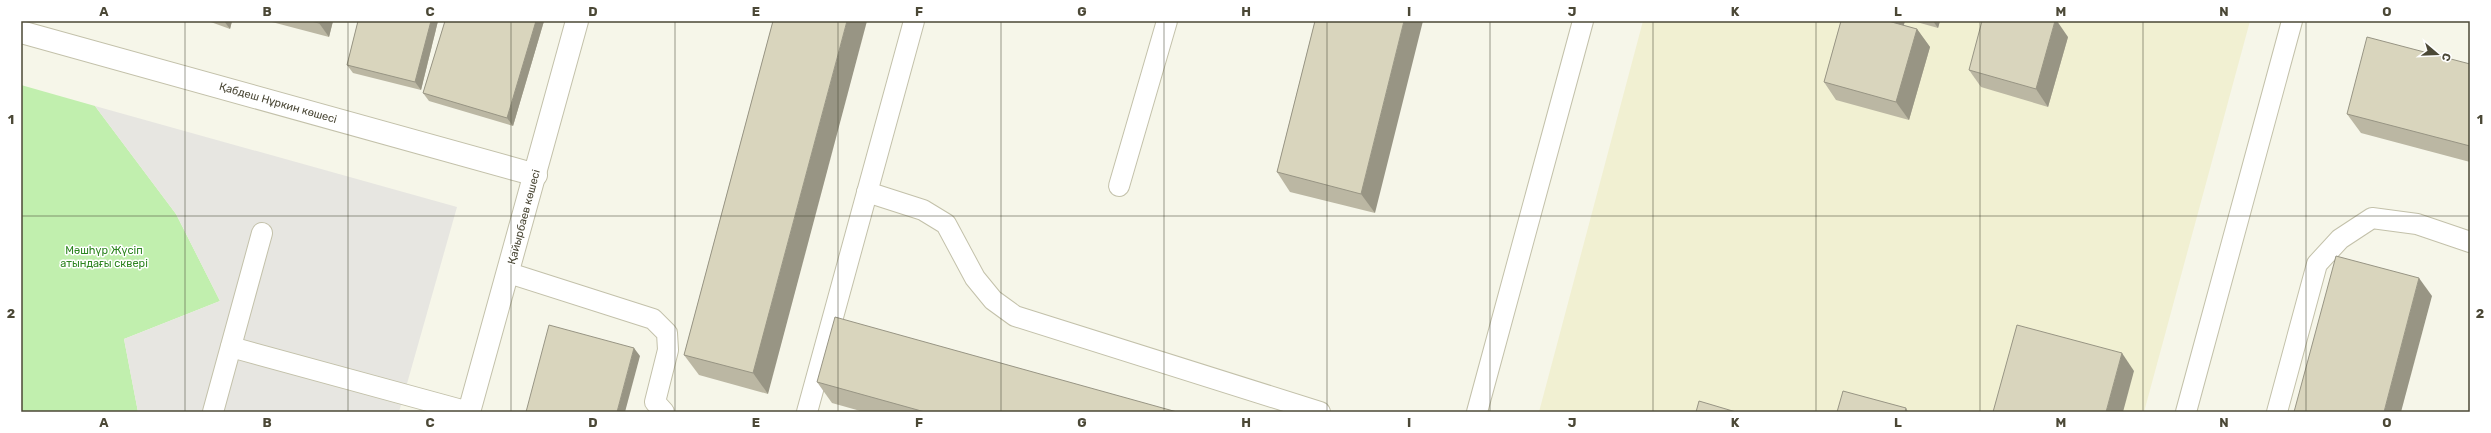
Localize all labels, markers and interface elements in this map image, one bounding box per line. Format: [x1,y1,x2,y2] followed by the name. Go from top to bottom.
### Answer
[99,4,109,19] text: A
[262,4,272,19] text: B
[425,4,435,19] text: C
[588,4,598,19] text: D
[752,4,760,19] text: E
[915,4,923,19] text: F
[1077,4,1087,19] text: G
[1241,4,1251,19] text: H
[1407,4,1411,19] text: I
[1568,4,1576,19] text: J
[1731,4,1740,19] text: K
[1894,4,1902,19] text: L
[2056,4,2066,19] text: M
[2219,4,2229,19] text: N
[2382,4,2392,19] text: O
[2417,34,2457,74] north arrow
[2438,51,2453,63] text: С
[218,80,338,126] street label: Қабдеш Нұркин көшесі
[8,112,14,127] text: 1
[2477,112,2483,127] text: 1
[505,168,543,266] street label: Қайырбаев көшесі
[60,244,148,270] park label: Мәшһүр Жүсіп атындағы сквері
[7,306,15,321] text: 2
[2476,306,2484,321] text: 2
[99,415,109,430] text: A
[262,415,272,430] text: B
[425,415,435,430] text: C
[588,415,598,430] text: D
[752,415,760,430] text: E
[915,415,923,430] text: F
[1077,415,1087,430] text: G
[1241,415,1251,430] text: H
[1407,415,1411,430] text: I
[1568,415,1576,430] text: J
[1731,415,1740,430] text: K
[1894,415,1902,430] text: L
[2056,415,2066,430] text: M
[2219,415,2229,430] text: N
[2382,415,2392,430] text: O

